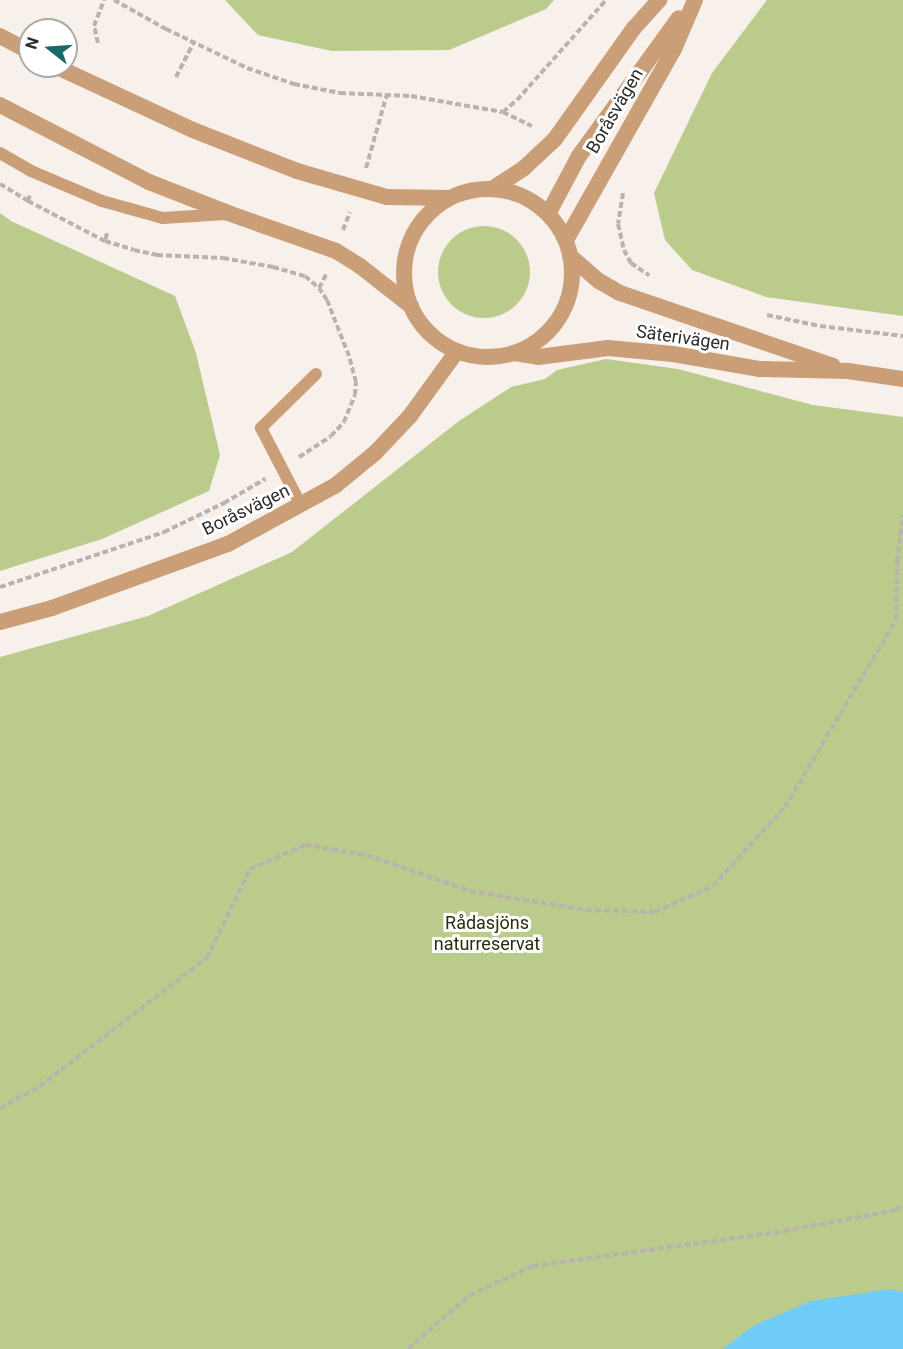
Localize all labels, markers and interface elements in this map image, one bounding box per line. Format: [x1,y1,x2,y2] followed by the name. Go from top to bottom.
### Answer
[18,18,78,78] north arrow
[21,35,43,51] text: N
[582,65,648,157] street label: Boråsvägen
[635,321,731,355] street label: Säterivägen
[199,480,293,540] street label: Boråsvägen
[434,913,540,956] park label: Rådasjöns naturreservat

